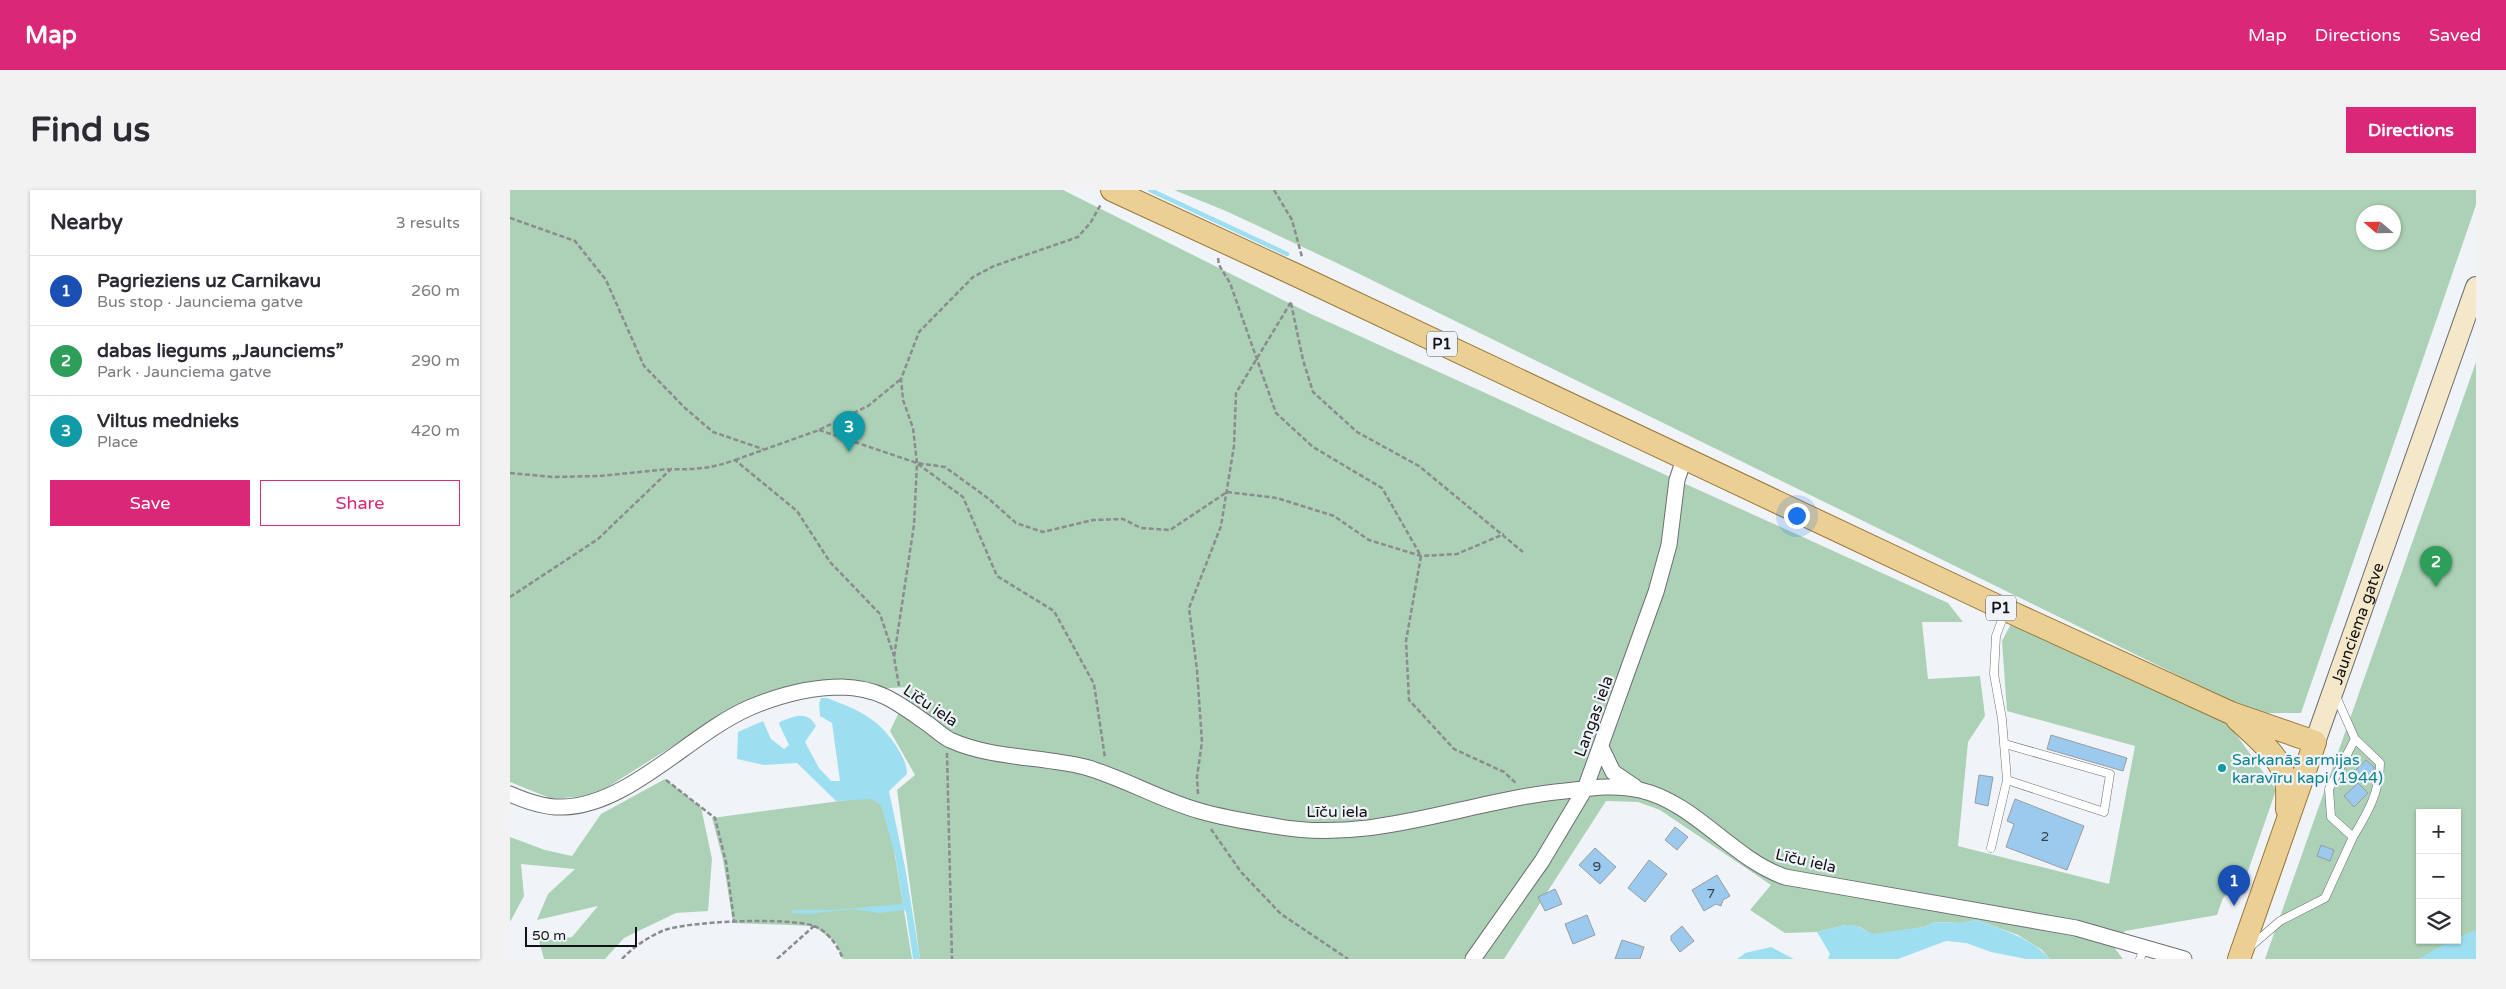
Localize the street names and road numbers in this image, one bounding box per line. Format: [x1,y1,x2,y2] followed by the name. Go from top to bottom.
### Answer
[1427,332,1457,356] road number: P1
[2327,560,2389,687] street label: Jaunciema gatve
[1986,596,2016,620] road number: P1
[1570,673,1618,760] street label: Langas iela
[899,680,962,731] street label: Līču iela
[1306,802,1368,822] street label: Līču iela
[1773,844,1838,878] street label: Līču iela

